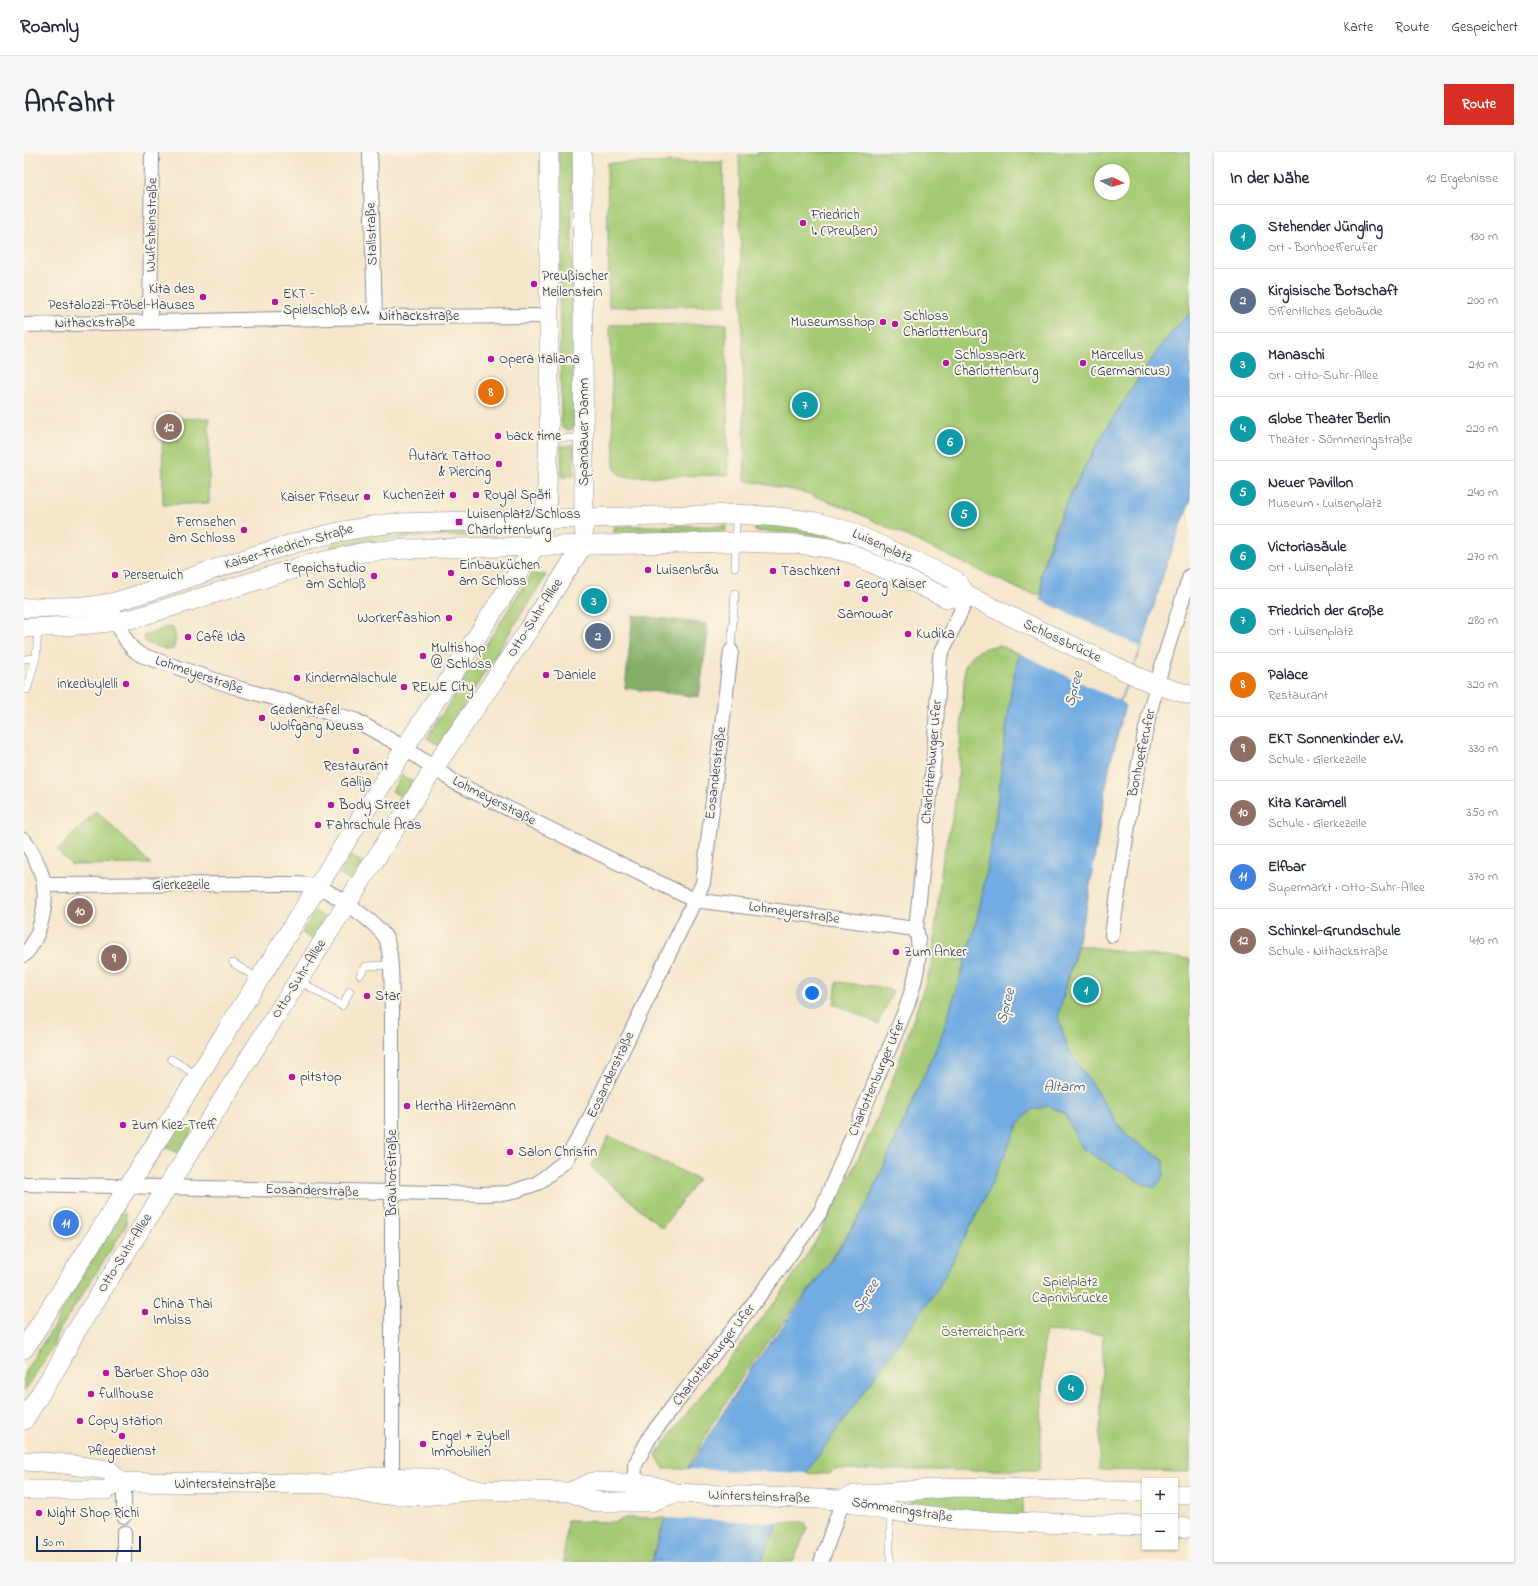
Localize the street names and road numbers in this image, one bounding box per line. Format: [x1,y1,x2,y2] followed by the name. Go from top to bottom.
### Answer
[141,177,163,272] street label: Wulfsheinstraße
[360,201,384,266] street label: Stallstraße
[379,306,460,327] street label: Nithackstraße
[55,312,136,334] street label: Nithackstraße
[574,378,595,486] street label: Spandauer Damm
[222,518,356,575] street label: Kaiser-Friedrich-Straße
[849,523,915,569] street label: Luisenplatz
[502,574,569,662] street label: Otto-Suhr-Allee
[1019,614,1105,669] street label: Schlossbrücke
[152,650,246,701] street label: Lohmeyerstraße
[916,698,949,825] street label: Charlottenburger Ufer
[1122,706,1162,800] street label: Bonhoefferufer
[700,725,732,821] street label: Eosanderstraße
[448,771,540,832] street label: Lohmeyerstraße
[152,875,211,896] street label: Gierkezeile
[747,896,842,931] street label: Lohmeyerstraße
[266,935,332,1023] street label: Otto-Suhr-Allee
[843,1016,912,1140] street label: Charlottenburger Ufer
[582,1028,641,1122] street label: Eosanderstraße
[382,1129,403,1218] street label: Brauhofstraße
[265,1179,360,1203] street label: Eosanderstraße
[92,1209,158,1297] street label: Otto-Suhr-Allee
[667,1299,762,1411] street label: Charlottenburger Ufer
[174,1474,276,1495] street label: Wintersteinstraße
[708,1485,811,1509] street label: Wintersteinstraße
[850,1492,955,1529] street label: Sömmeringstraße

